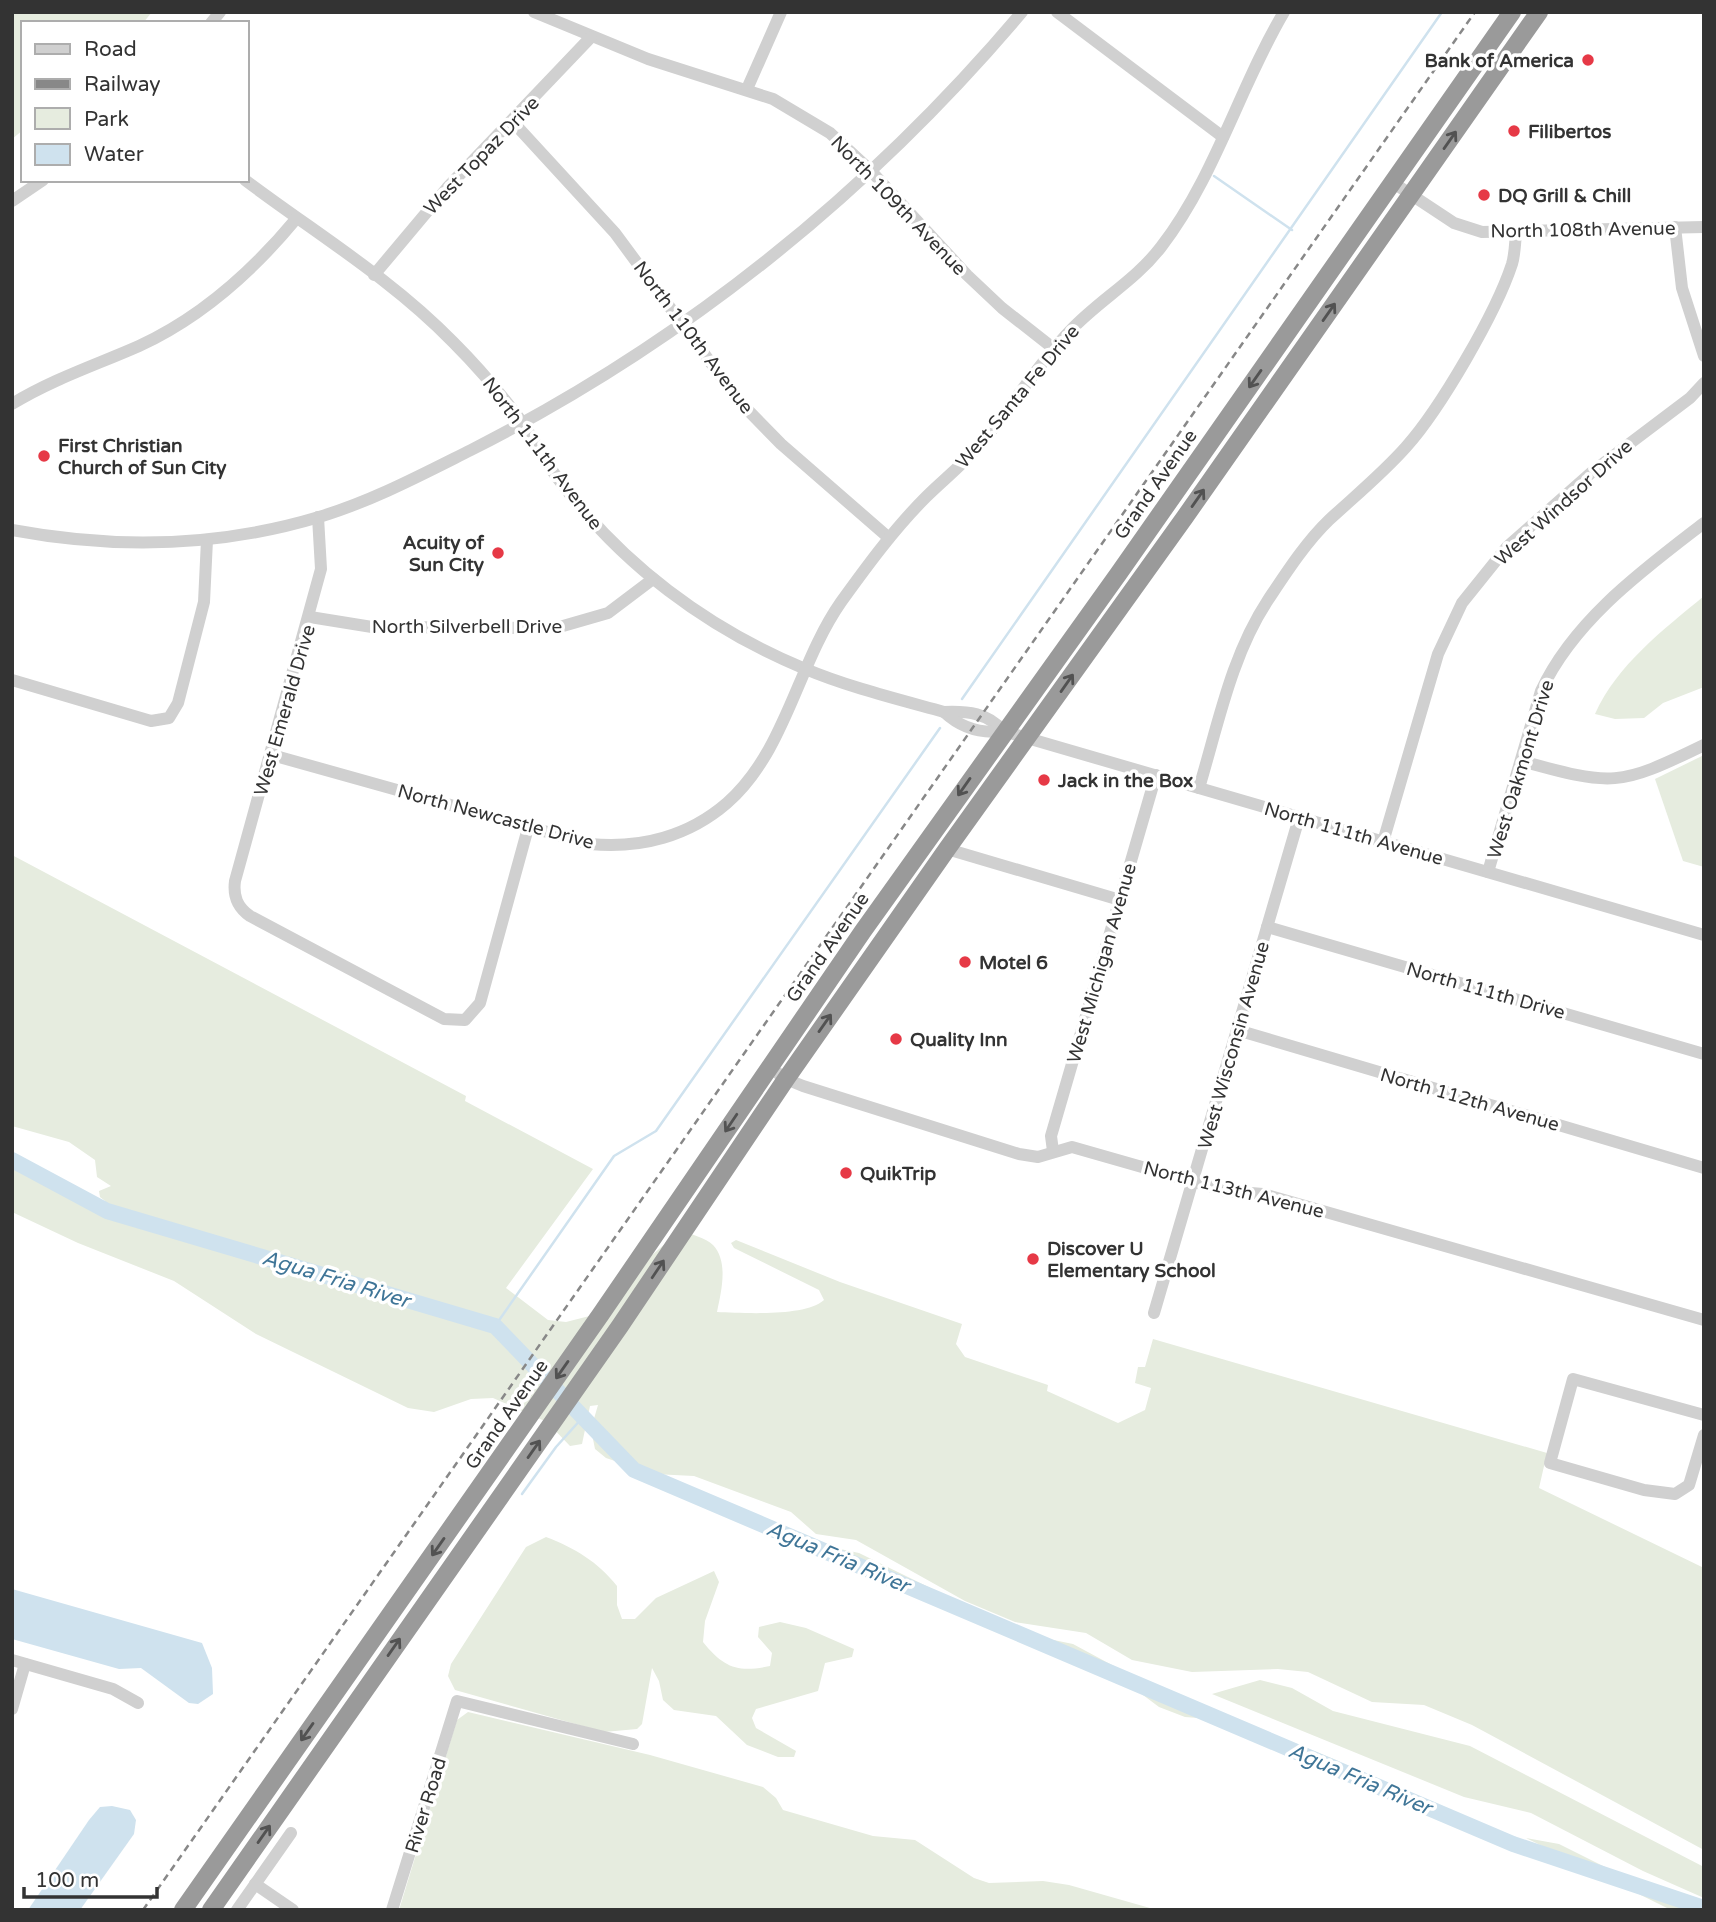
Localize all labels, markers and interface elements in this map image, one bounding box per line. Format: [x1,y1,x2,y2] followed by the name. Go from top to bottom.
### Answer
[21,21,248,182] legend
[84,37,137,62] text: Road
[1425,50,1574,72] place label: Bank of America
[1580,52,1596,68] marker: Bank of America
[84,72,161,97] text: Railway
[420,92,544,219] street label: West Topaz Drive
[84,107,129,132] text: Park
[1528,121,1611,143] place label: Filibertos
[1506,123,1522,139] marker: Filibertos
[826,131,971,280] street label: North 109th Avenue
[1443,131,1457,150] one-way arrow
[84,142,144,167] text: Water
[1498,185,1631,207] place label: DQ Grill & Chill
[1476,187,1492,203] marker: DQ Grill & Chill
[1490,217,1676,243] street label: North 108th Avenue
[629,257,758,418] street label: North 110th Avenue
[1322,303,1336,322] one-way arrow
[951,321,1084,473] street label: West Santa Fe Drive
[1248,369,1262,388] one-way arrow
[478,373,607,534] street label: North 111th Avenue
[1110,425,1202,544] street label: Grand Avenue
[58,435,227,480] place label: First Christian Church of Sun City
[1490,435,1637,570] street label: West Windsor Drive
[36,448,52,464] marker: First Christian Church of Sun City
[1191,489,1205,508] one-way arrow
[403,532,485,577] place label: Acuity of Sun City
[490,545,506,561] marker: Acuity of Sun City
[372,616,562,638] street label: North Silverbell Drive
[250,622,320,798] street label: West Emerald Drive
[1060,674,1074,693] one-way arrow
[1483,677,1559,861] street label: West Oakmont Drive
[1057,770,1193,792] place label: Jack in the Box
[1036,772,1052,788] marker: Jack in the Box
[957,777,971,796] one-way arrow
[395,780,596,854] street label: North Newcastle Drive
[1262,798,1446,870] street label: North 111th Avenue
[1063,861,1141,1066] street label: West Michigan Avenue
[782,888,874,1007] street label: Grand Avenue
[1194,939,1274,1152] street label: West Wisconsin Avenue
[979,952,1048,974] place label: Motel 6
[957,954,973,970] marker: Motel 6
[1404,958,1568,1024] street label: North 111th Drive
[818,1014,832,1033] one-way arrow
[910,1029,1008,1052] place label: Quality Inn
[888,1031,904,1047] marker: Quality Inn
[1378,1064,1562,1136] street label: North 112th Avenue
[724,1113,738,1133] one-way arrow
[1141,1157,1326,1223] street label: North 113th Avenue
[860,1163,936,1186] place label: QuikTrip
[838,1165,854,1181] marker: QuikTrip
[1047,1238,1216,1283] place label: Discover U Elementary School
[259,1245,415,1315] water label: Agua Fria River
[1025,1251,1041,1267] marker: Discover U Elementary School
[651,1260,665,1280] one-way arrow
[461,1355,553,1474] street label: Grand Avenue
[555,1360,569,1379] one-way arrow
[527,1440,541,1459] one-way arrow
[763,1516,916,1600] water label: Agua Fria River
[431,1537,445,1556] one-way arrow
[387,1638,401,1657] one-way arrow
[299,1722,314,1741] one-way arrow
[1285,1738,1438,1822] water label: Agua Fria River
[401,1755,451,1856] street label: River Road
[257,1825,271,1844] one-way arrow
[24,1856,158,1900] scale bar
[35,1868,99,1893] text: 100 m

